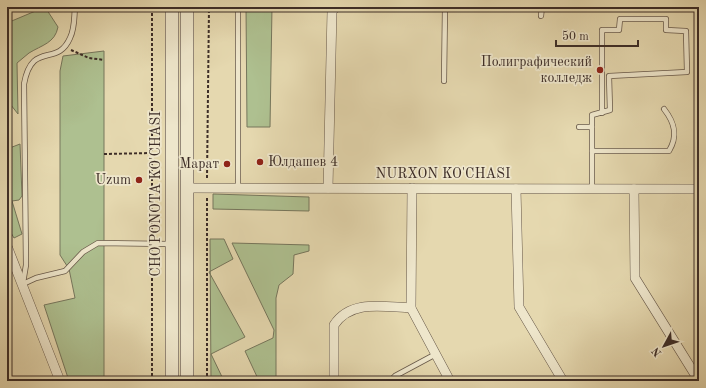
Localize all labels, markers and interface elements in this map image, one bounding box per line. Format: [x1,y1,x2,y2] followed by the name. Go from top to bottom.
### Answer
[556,22,638,48] scale bar
[562,30,589,43] text: 50 m
[481,55,592,85] place label: Полиграфический колледж
[595,65,605,75] marker: Полиграфический колледж
[149,111,163,277] street label: CHO'PONOTA KO'CHASI
[268,155,338,169] place label: Юлдашев 4
[180,157,219,171] place label: Марат
[255,157,265,167] marker: Юлдашев 4
[222,159,232,169] marker: Марат
[376,167,510,181] street label: NURXON KO'CHASI
[95,173,131,187] place label: Uzum
[134,175,144,185] marker: Uzum
[644,326,684,366] north arrow
[650,344,664,358] text: N

